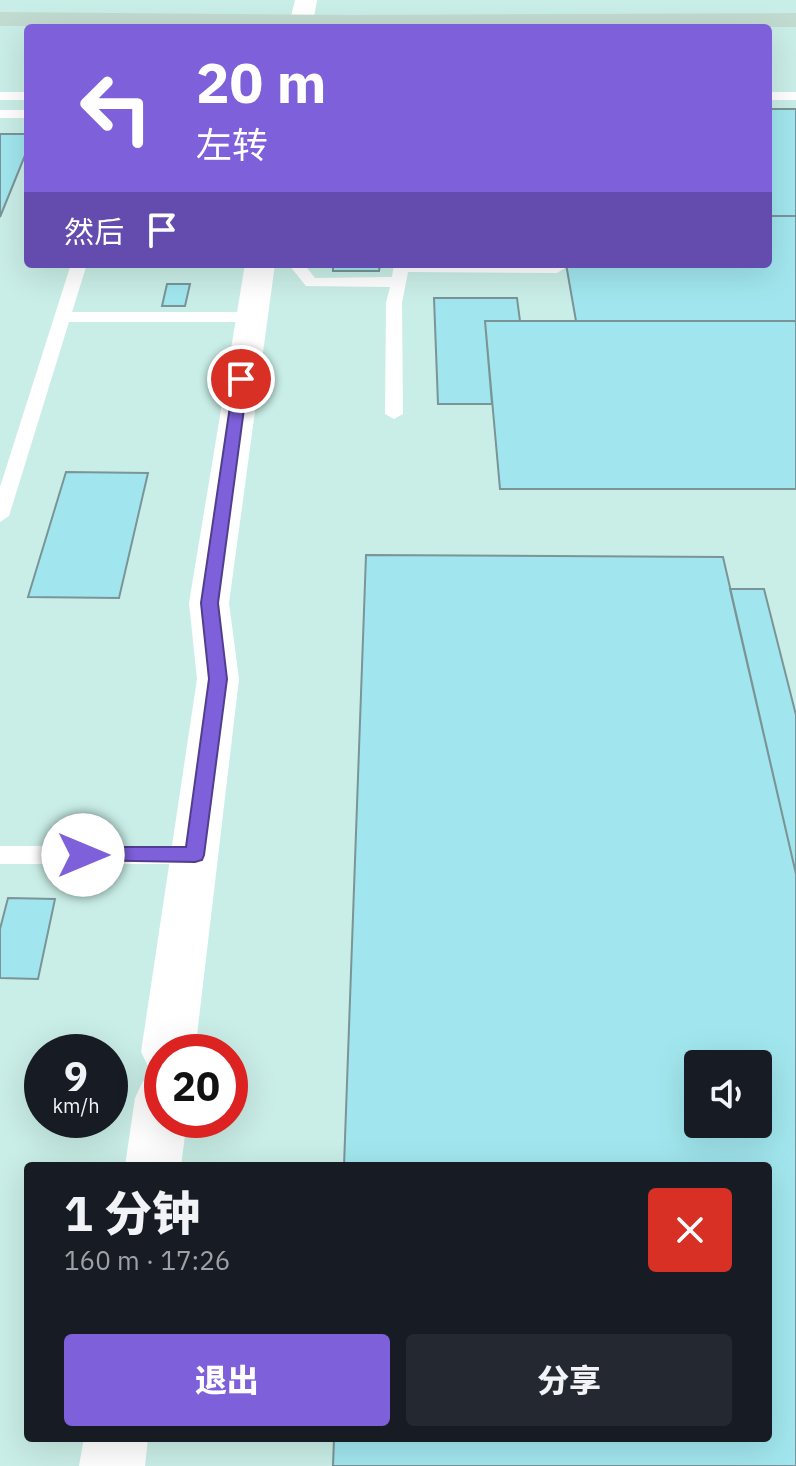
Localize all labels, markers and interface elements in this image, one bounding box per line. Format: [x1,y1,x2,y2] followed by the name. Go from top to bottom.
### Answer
[196,46,326,118] text: 20 m
[64,56,168,160] icon: left
[196,121,268,168] text: 左转
[140,208,184,252] icon: arrive
[64,212,124,251] text: 然后
[207,345,275,413] pin
[219,357,263,401] icon: arrive
[41,813,125,897] position arrow
[144,1034,248,1138] speed limit sign: 20
[64,1050,88,1102] text: 9
[684,1050,772,1138] map controls
[684,1050,772,1138] button: sound
[52,1092,100,1119] text: km/h
[64,1182,200,1244] text: 1 分钟
[648,1188,732,1272] button: close
[64,1243,230,1277] text: 160 m · 17:26
[64,1334,390,1426] button: 退出
[406,1334,732,1426] button: 分享

